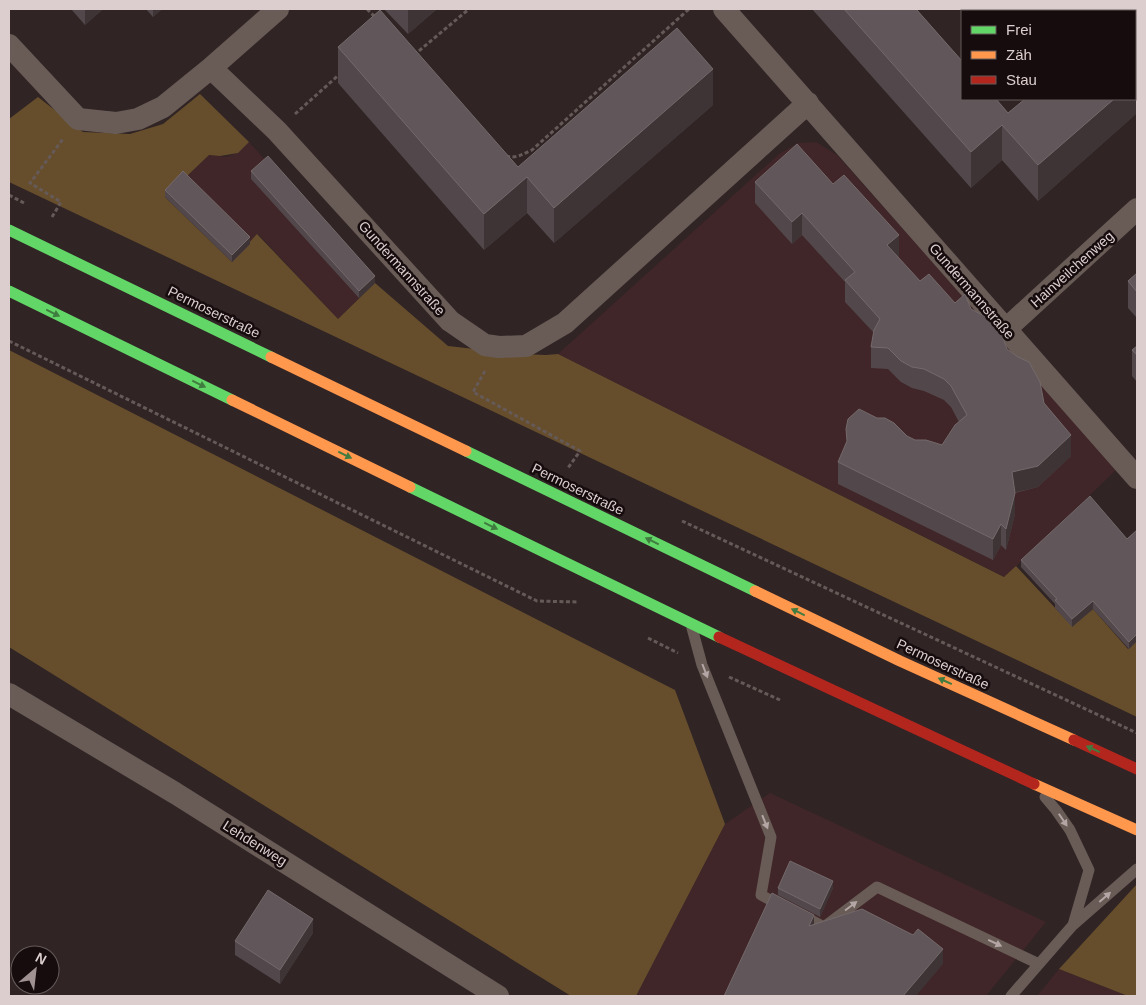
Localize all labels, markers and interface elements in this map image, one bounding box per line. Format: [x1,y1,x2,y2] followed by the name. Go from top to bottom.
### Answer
[961,10,1136,100] legend
[1006,21,1032,38] text: Frei
[1006,46,1032,63] text: Zäh
[1006,71,1037,88] text: Stau
[355,218,449,319] street label: Gundermannstraße
[1027,228,1117,310] street label: Hainveilchenweg
[926,240,1018,342] street label: Gundermannstraße
[165,283,263,341] street label: Permoserstraße
[45,309,60,317] one-way arrow
[192,380,206,388] one-way arrow
[338,451,352,459] one-way arrow
[529,460,627,518] street label: Permoserstraße
[484,522,498,530] one-way arrow
[645,537,659,545] one-way arrow
[791,608,805,616] one-way arrow
[894,636,992,693] street label: Permoserstraße
[701,664,709,679] one-way arrow
[938,677,952,685] one-way arrow
[1086,744,1100,752] one-way arrow
[1059,814,1068,827] one-way arrow
[761,815,769,829] one-way arrow
[220,817,290,869] street label: Lehdenweg
[1099,892,1111,903] one-way arrow
[844,901,857,912] one-way arrow
[988,939,1002,947] one-way arrow
[10,945,60,995] north arrow
[33,949,49,968] text: N

